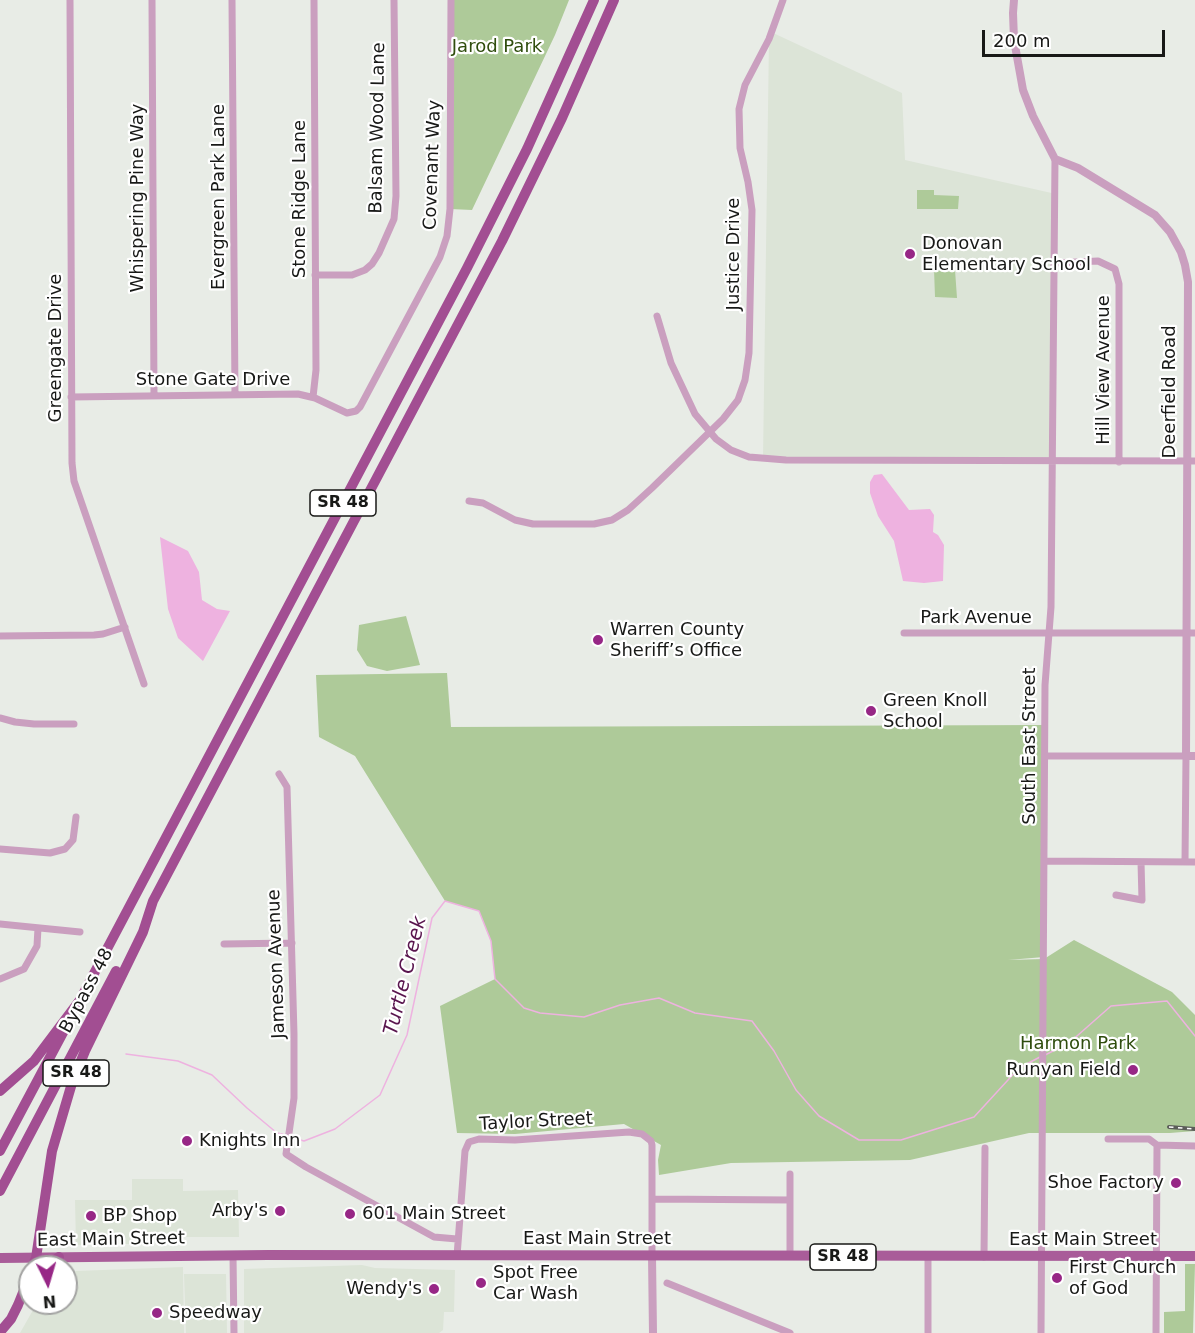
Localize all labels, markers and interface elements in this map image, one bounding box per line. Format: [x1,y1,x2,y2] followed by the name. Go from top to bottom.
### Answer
[985,18,1168,56] scale bar
[993,30,1051,51] text: 200 m
[452,36,542,58] park label: Jarod Park
[366,42,390,214] street label: Balsam Wood Lane
[420,100,446,230] street label: Covenant Way
[127,103,149,293] street label: Whispering Pine Way
[208,104,230,290] street label: Evergreen Park Lane
[289,120,311,278] street label: Stone Ridge Lane
[723,198,745,310] street label: Justice Drive
[922,233,1091,276] place label: Donovan Elementary School
[903,247,917,261] marker: Donovan Elementary School
[45,274,67,422] street label: Greengate Drive
[1093,295,1115,445] street label: Hill View Avenue
[1159,325,1181,459] street label: Deerfield Road
[136,369,290,391] street label: Stone Gate Drive
[310,490,376,516] road number: SR 48
[920,607,1032,629] street label: Park Avenue
[610,619,744,662] place label: Warren County Sheriff’s Office
[591,633,605,647] marker: Warren County Sheriff’s Office
[1019,667,1041,825] street label: South East Street
[883,690,987,732] place label: Green Knoll School
[864,704,878,718] marker: Green Knoll School
[264,889,290,1039] street label: Jameson Avenue
[380,914,432,1038] water label: Turtle Creek
[56,945,118,1037] street label: Bypass 48
[1020,1033,1136,1055] park label: Harmon Park
[1006,1059,1121,1081] place label: Runyan Field
[43,1060,109,1086] road number: SR 48
[1126,1063,1140,1077] marker: Runyan Field
[479,1108,593,1136] street label: Taylor Street
[199,1130,300,1152] place label: Knights Inn
[180,1134,194,1148] marker: Knights Inn
[1048,1172,1164,1194] place label: Shoe Factory
[1169,1176,1183,1190] marker: Shoe Factory
[212,1200,268,1222] place label: Arby's
[362,1203,505,1225] place label: 601 Main Street
[273,1204,287,1218] marker: Arby's
[103,1205,177,1227] place label: BP Shop
[343,1207,357,1221] marker: 601 Main Street
[84,1209,98,1223] marker: BP Shop
[37,1228,185,1252] street label: East Main Street
[523,1228,671,1250] street label: East Main Street
[1009,1229,1157,1251] street label: East Main Street
[810,1244,876,1270] road number: SR 48
[18,1255,78,1315] north arrow
[1069,1257,1176,1300] place label: First Church of God
[493,1262,578,1304] place label: Spot Free Car Wash
[1050,1271,1064,1285] marker: First Church of God
[474,1276,488,1290] marker: Spot Free Car Wash
[346,1278,422,1300] place label: Wendy's
[427,1282,441,1296] marker: Wendy's
[42,1291,57,1311] text: N
[169,1302,262,1324] place label: Speedway
[150,1306,164,1320] marker: Speedway

